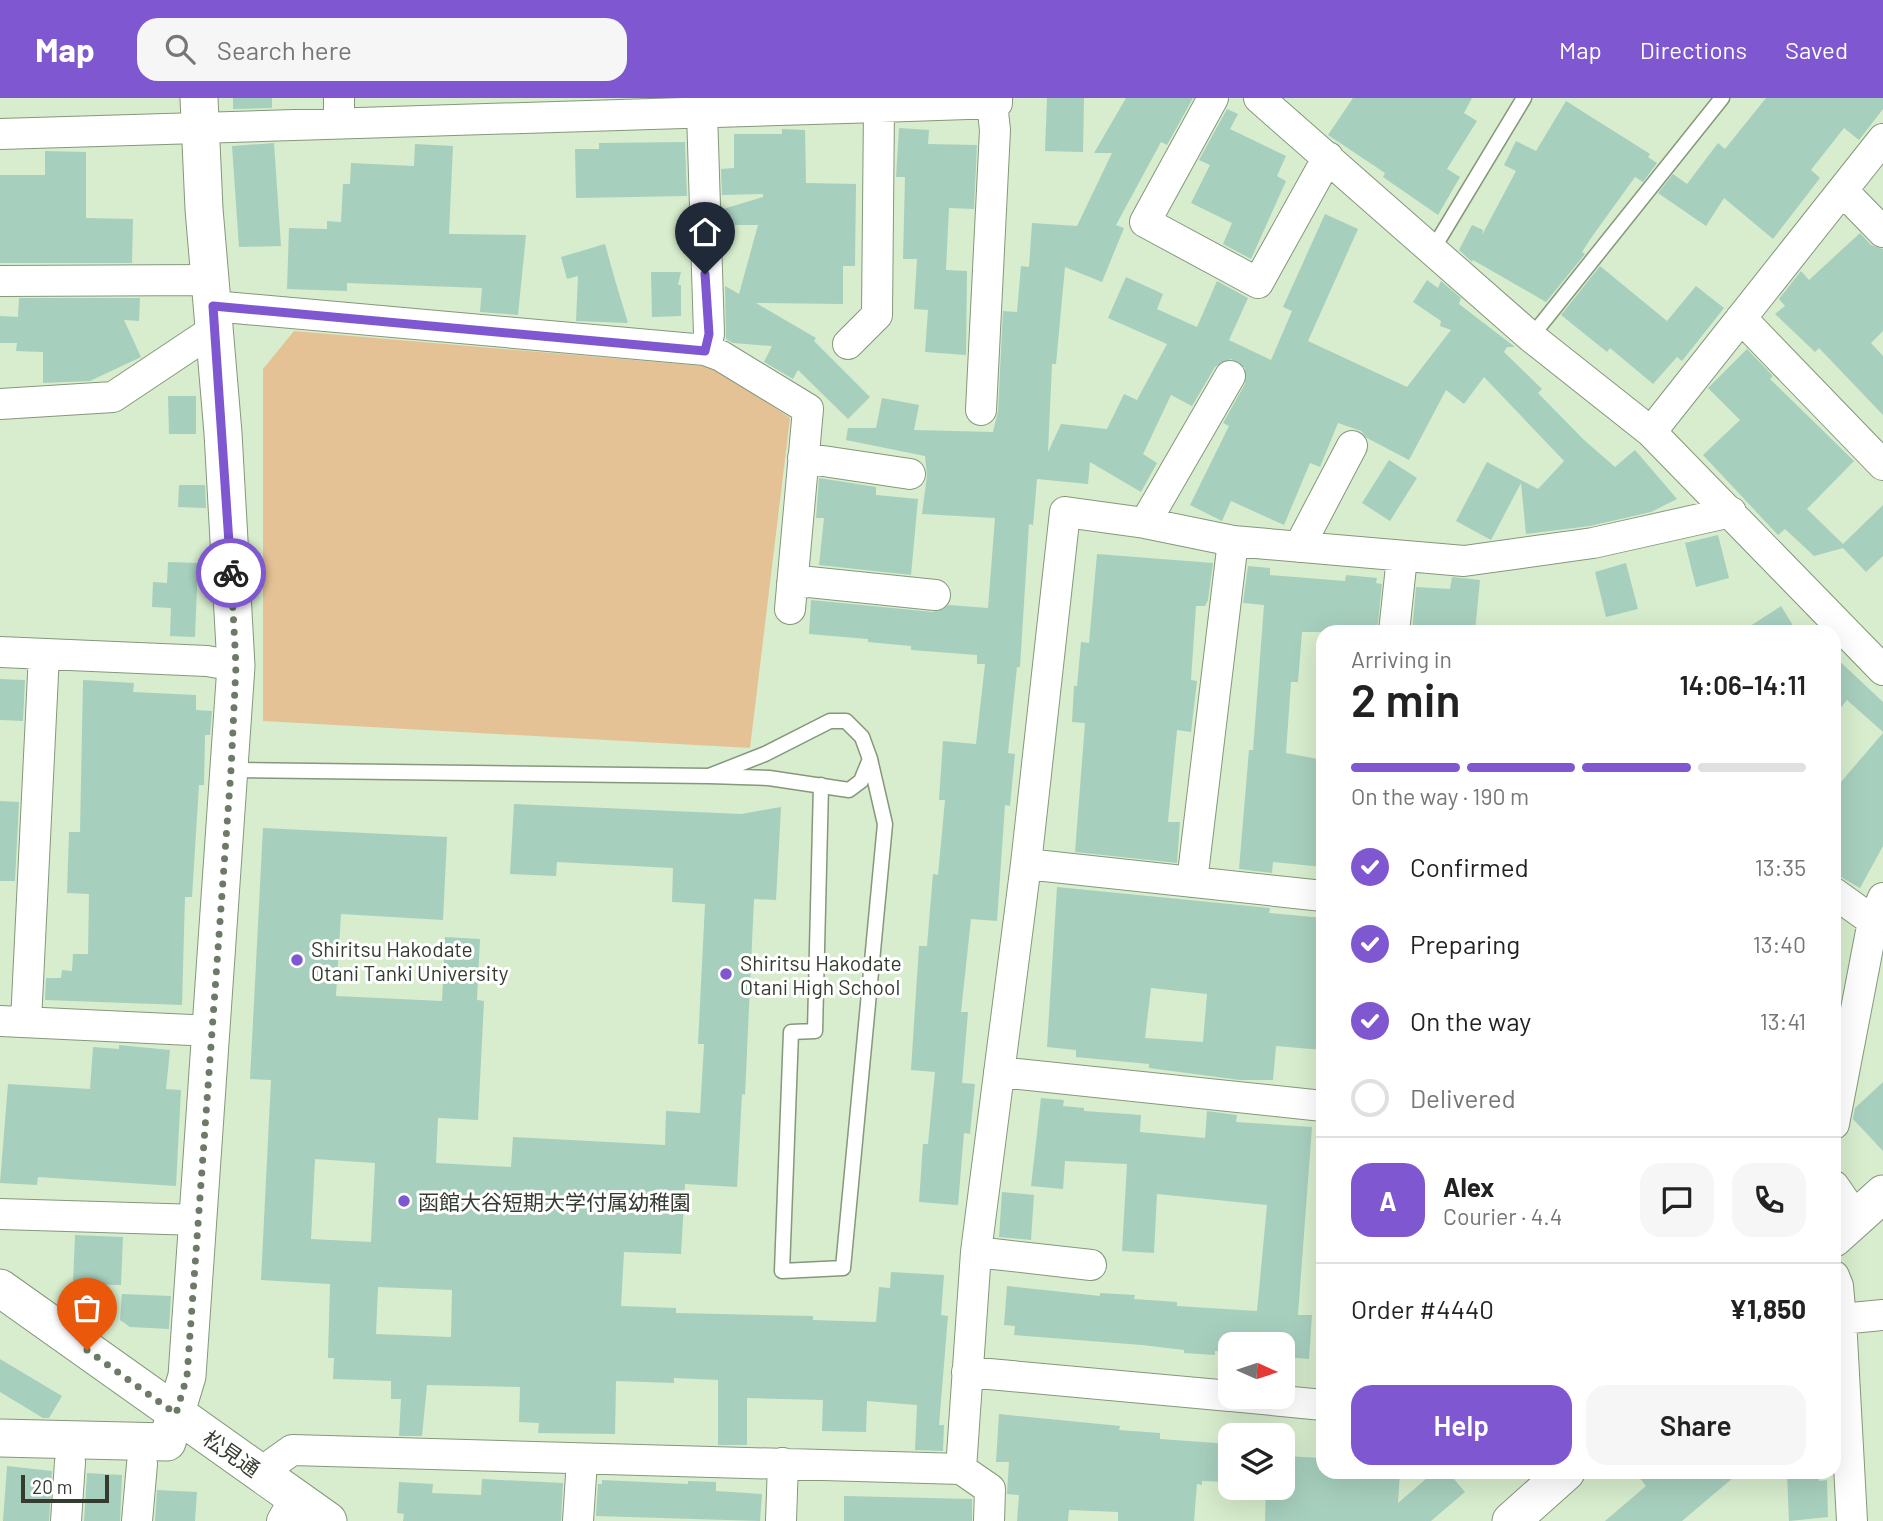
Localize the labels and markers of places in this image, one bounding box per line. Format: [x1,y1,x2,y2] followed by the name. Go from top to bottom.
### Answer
[675,202,735,274] pin
[311,936,509,985] place label: Shiritsu Hakodate Otani Tanki University
[740,950,902,999] place label: Shiritsu Hakodate Otani High School
[289,952,305,968] marker: Shiritsu Hakodate Otani Tanki University
[718,966,734,982] marker: Shiritsu Hakodate Otani High School
[418,1189,691,1214] place label: 函館大谷短期大学付属幼稚園
[396,1193,412,1209] marker: 函館大谷短期大学付属幼稚園
[57,1278,117,1350] pin

